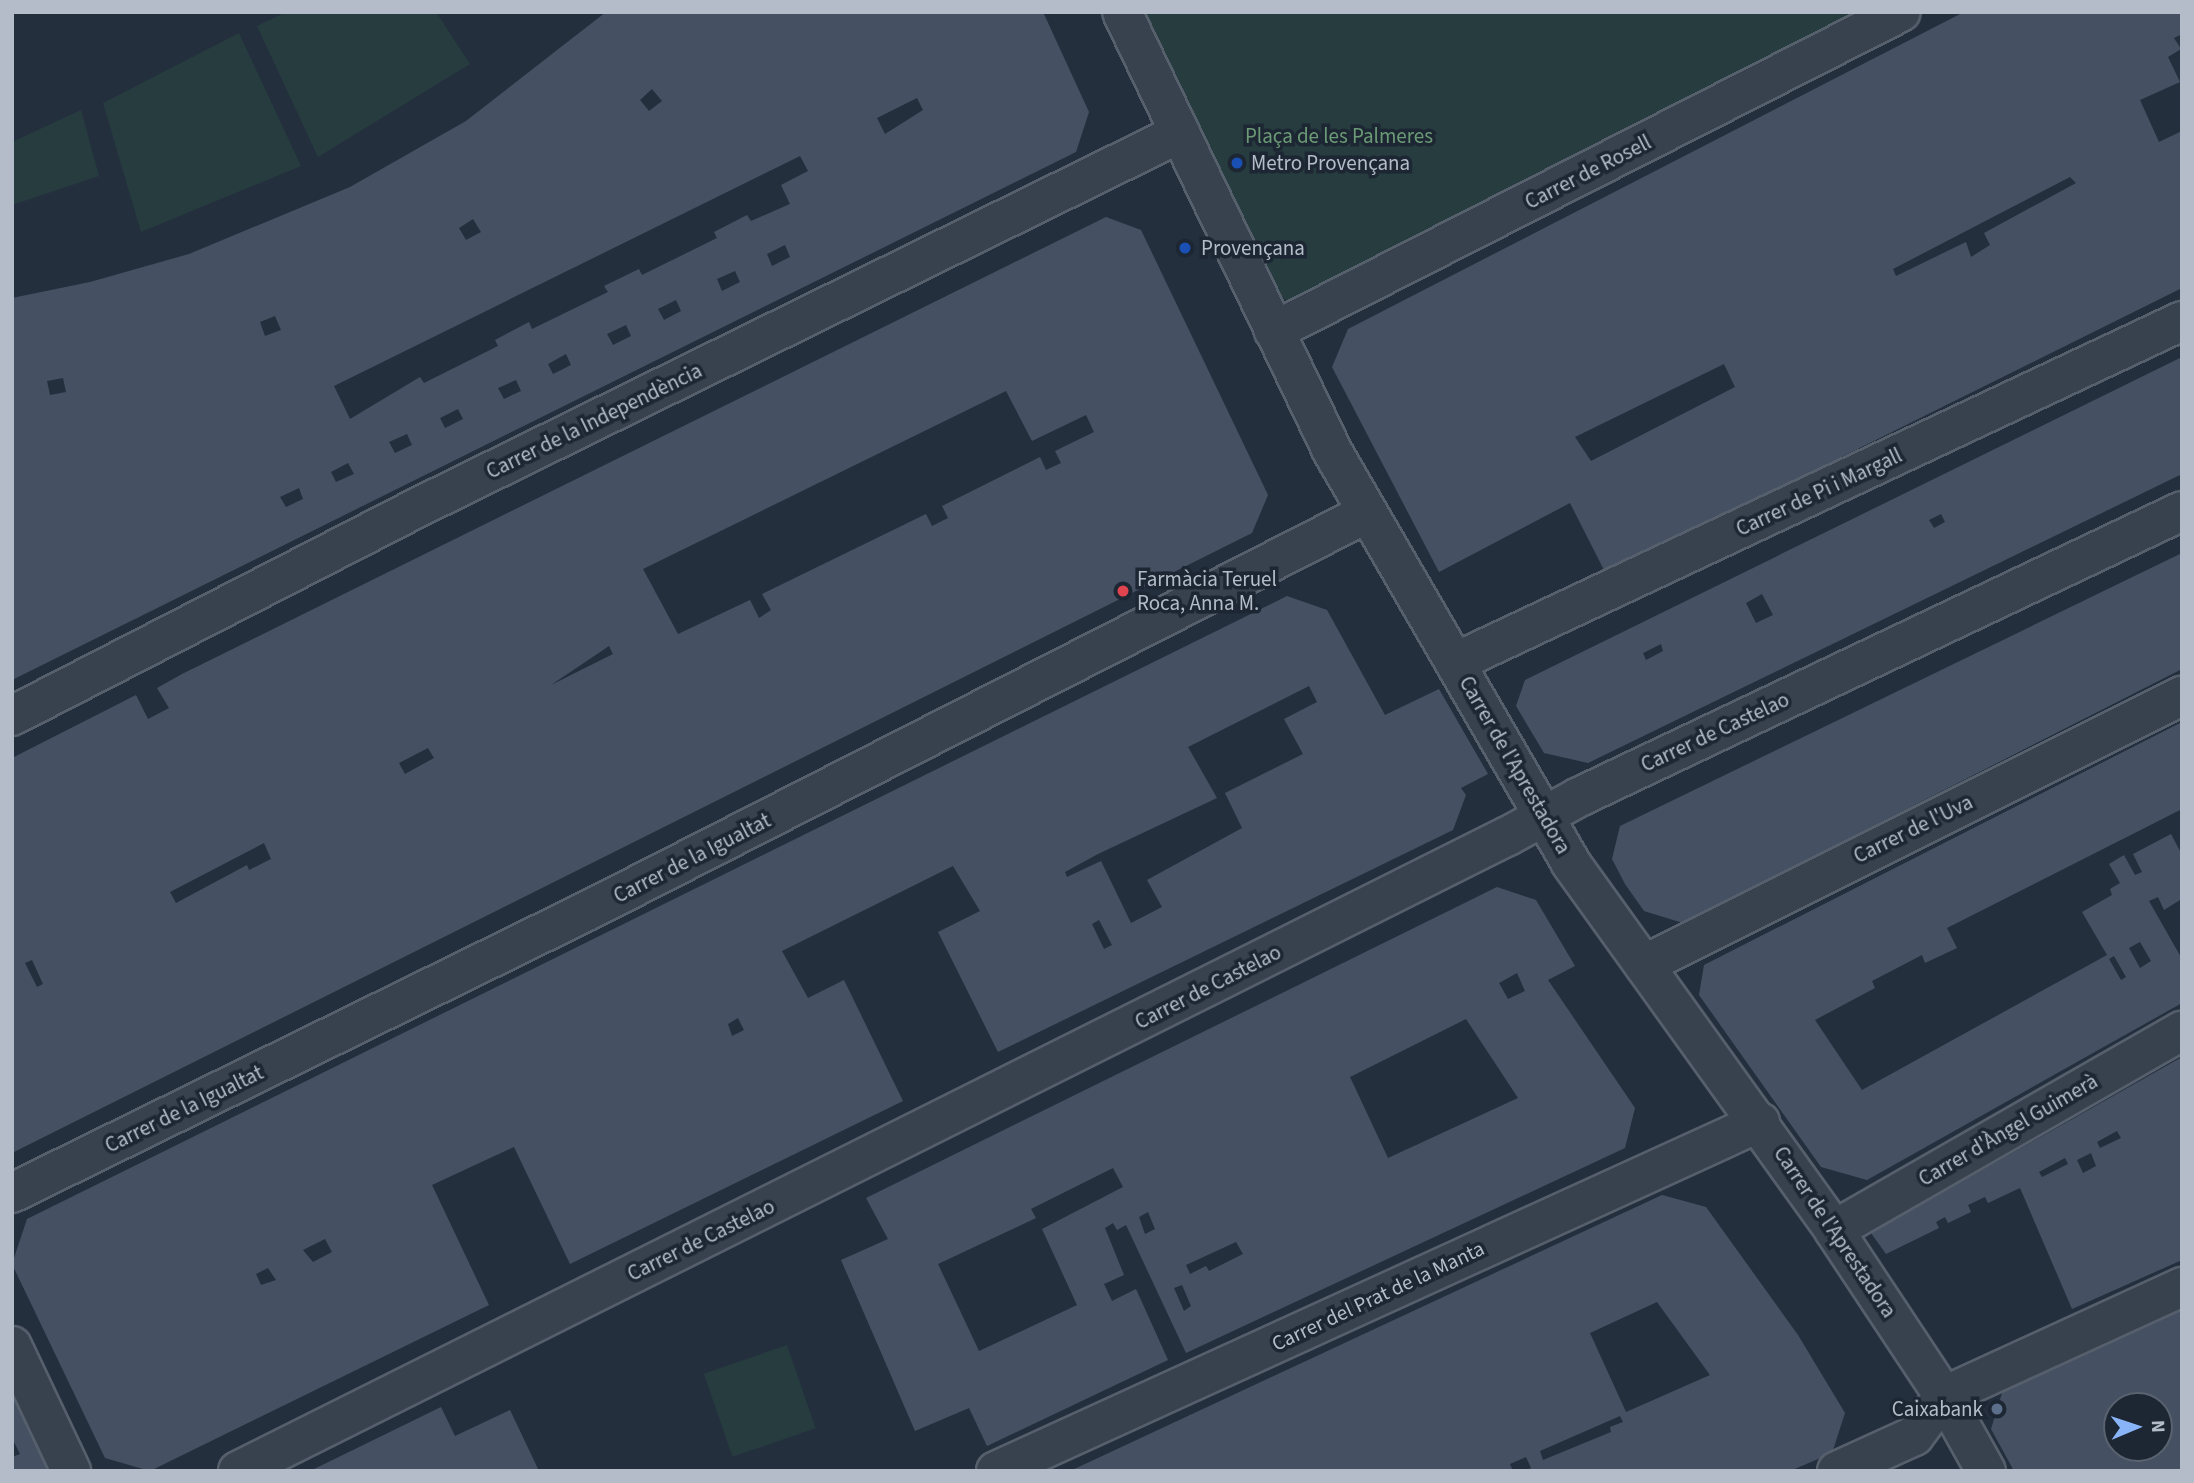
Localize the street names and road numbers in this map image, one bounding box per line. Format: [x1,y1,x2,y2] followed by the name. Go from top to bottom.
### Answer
[1521,129,1655,215] street label: Carrer de Rosell
[482,358,706,484] street label: Carrer de la Independència
[1732,443,1906,541] street label: Carrer de Pi i Margall
[1454,672,1576,858] street label: Carrer de l'Aprestadora
[1637,687,1793,777] street label: Carrer de Castelao
[1849,789,1977,869] street label: Carrer de l'Uva
[609,808,775,908] street label: Carrer de la Igualtat
[1131,939,1285,1035] street label: Carrer de Castelao
[101,1060,267,1158] street label: Carrer de la Igualtat
[1914,1068,2102,1192] street label: Carrer d'Àngel Guimerà
[1768,1142,1902,1322] street label: Carrer de l'Aprestadora
[623,1193,779,1287] street label: Carrer de Castelao
[1268,1236,1488,1356] street label: Carrer del Prat de la Manta

